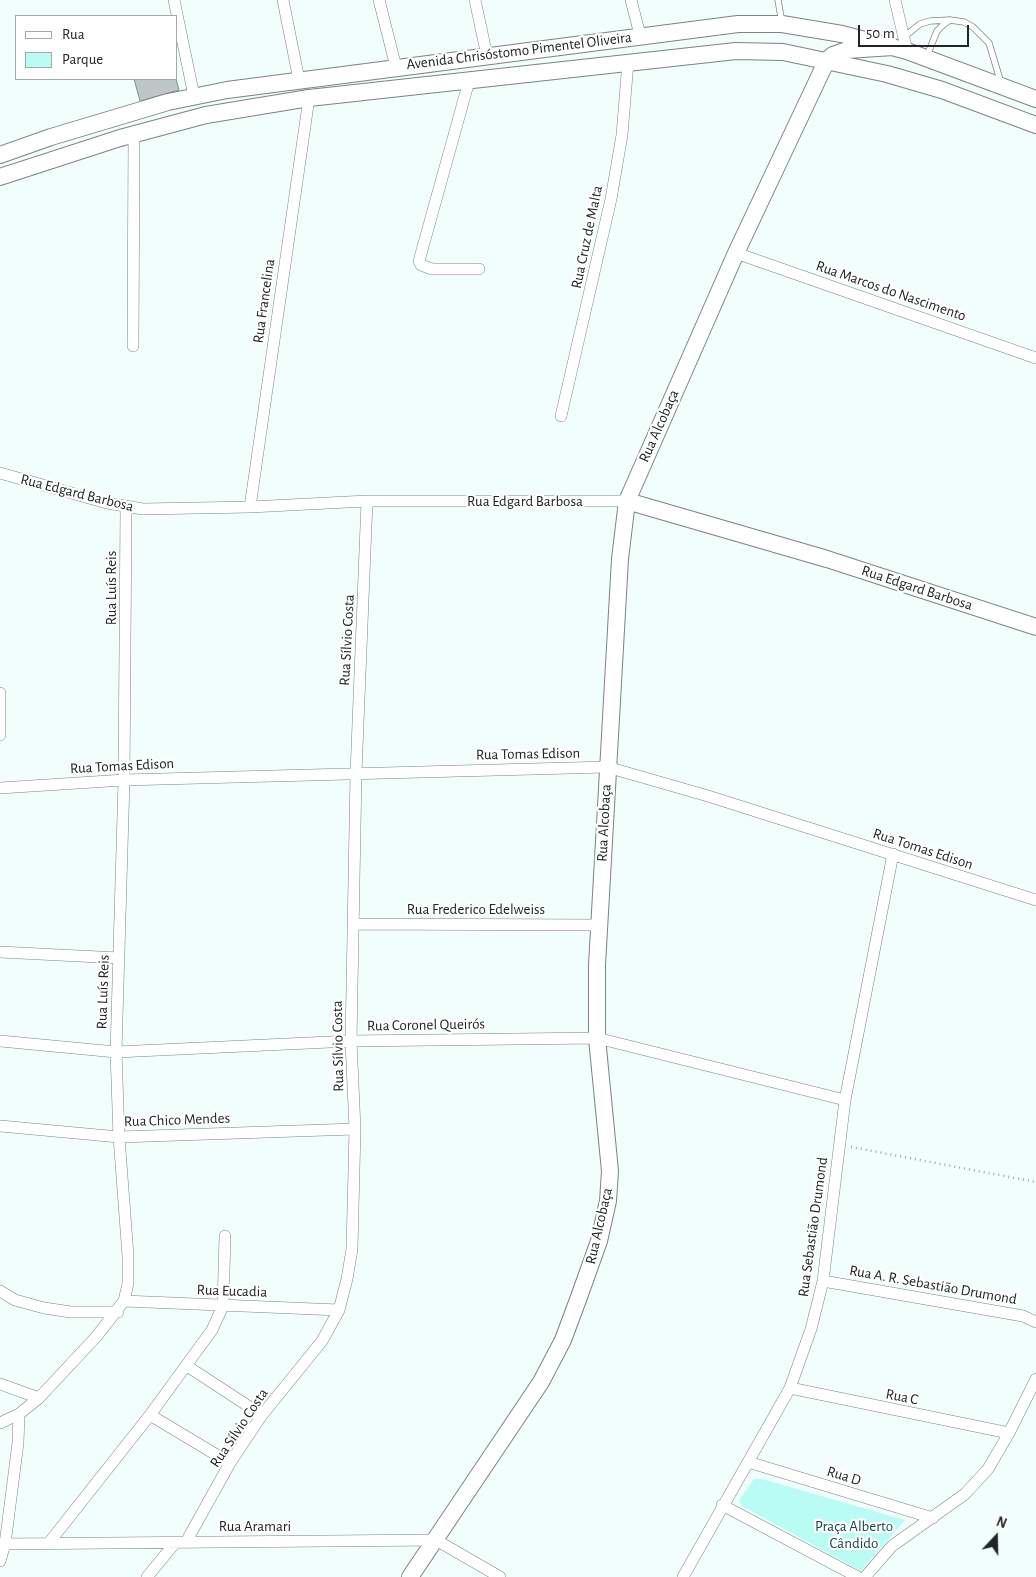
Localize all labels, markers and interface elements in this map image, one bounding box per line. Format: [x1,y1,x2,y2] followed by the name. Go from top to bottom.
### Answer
[15,15,178,80] legend
[861,15,972,47] scale bar
[866,26,895,41] text: 50 m
[62,27,85,42] text: Rua
[405,28,633,74] street label: Avenida Chrisóstomo Pimentel Oliveira
[62,52,103,67] text: Parque
[567,184,607,290] street label: Rua Cruz de Malta
[814,257,968,325] street label: Rua Marcos do Nascimento
[249,258,279,344] street label: Rua Francelina
[635,387,683,465] street label: Rua Alcobaça
[19,470,135,516] street label: Rua Edgard Barbosa
[467,492,583,510] street label: Rua Edgard Barbosa
[102,551,120,625] street label: Rua Luís Reis
[859,562,975,614] street label: Rua Edgard Barbosa
[336,594,358,686] street label: Rua Sílvio Costa
[476,744,580,764] street label: Rua Tomas Edison
[69,754,175,778] street label: Rua Tomas Edison
[593,784,615,862] street label: Rua Alcobaça
[871,824,975,874] street label: Rua Tomas Edison
[407,900,545,918] street label: Rua Frederico Edelweiss
[93,954,113,1030] street label: Rua Luís Reis
[328,1000,348,1092] street label: Rua Sílvio Costa
[367,1015,485,1035] street label: Rua Coronel Queirós
[124,1109,230,1131] street label: Rua Chico Mendes
[794,1156,832,1298] street label: Rua Sebastião Drumond
[581,1186,617,1266] street label: Rua Alcobaça
[848,1261,1018,1309] street label: Rua A. R. Sebastião Drumond
[196,1281,268,1301] street label: Rua Eucadia
[206,1385,272,1471] street label: Rua Sílvio Costa
[884,1385,920,1409] street label: Rua C
[825,1462,863,1490] street label: Rua D
[971,1512,1021,1562] north arrow
[994,1515,1008,1531] text: N
[219,1517,291,1535] street label: Rua Aramari
[815,1517,893,1552] park label: Praça Alberto Cândido

